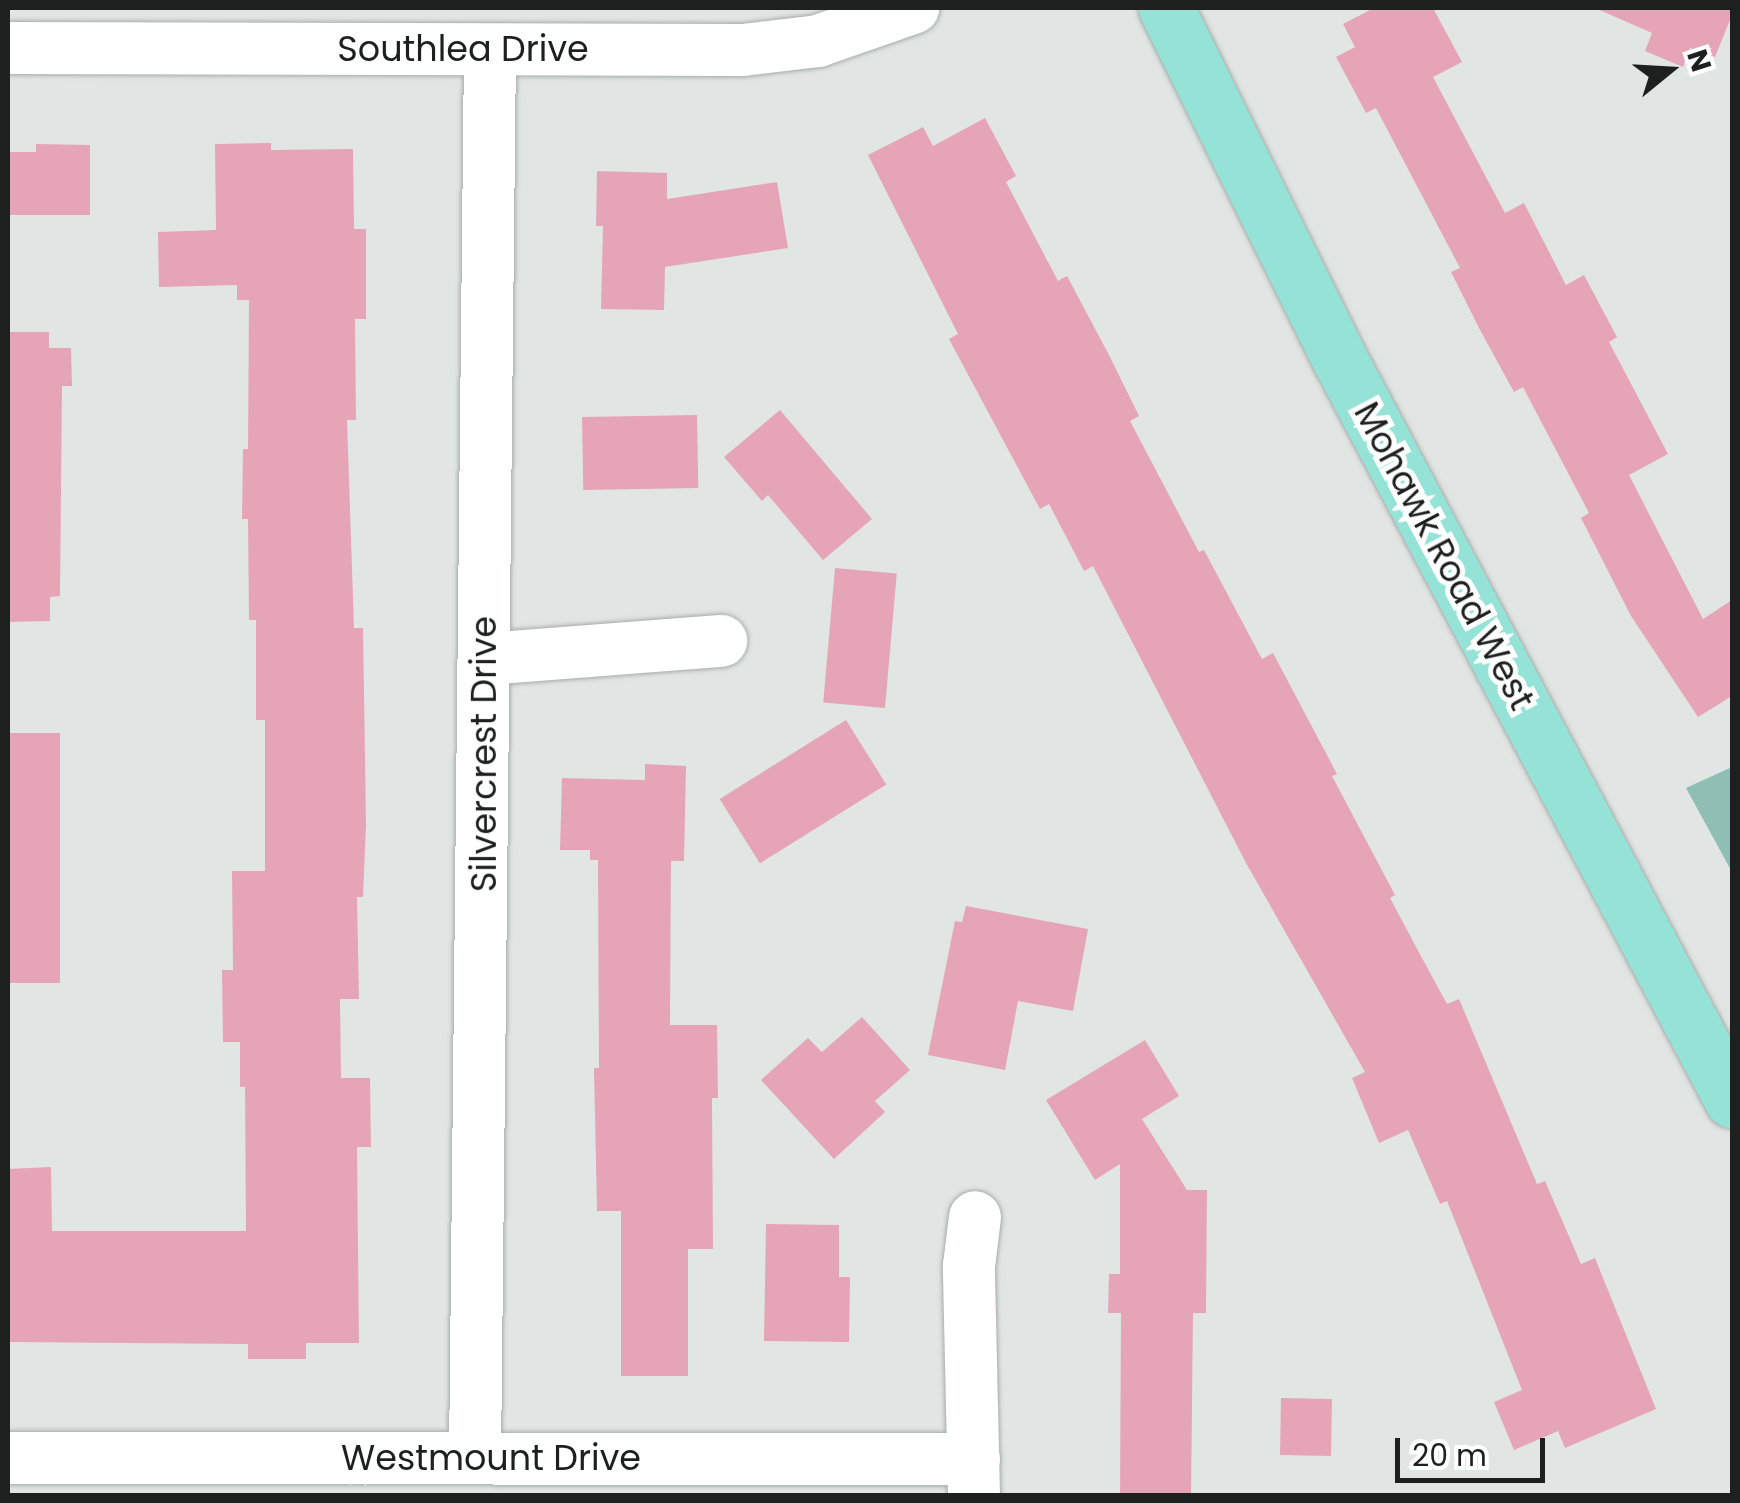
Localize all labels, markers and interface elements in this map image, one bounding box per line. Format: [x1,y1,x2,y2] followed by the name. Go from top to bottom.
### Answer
[1620,20,1720,120] north arrow
[337,28,589,70] street label: Southlea Drive
[1677,45,1721,77] text: N
[1345,395,1543,717] street label: Mohawk Road West
[463,616,505,892] street label: Silvercrest Drive
[1400,1418,1550,1480] scale bar
[1412,1434,1487,1477] text: 20 m
[341,1437,641,1479] street label: Westmount Drive

